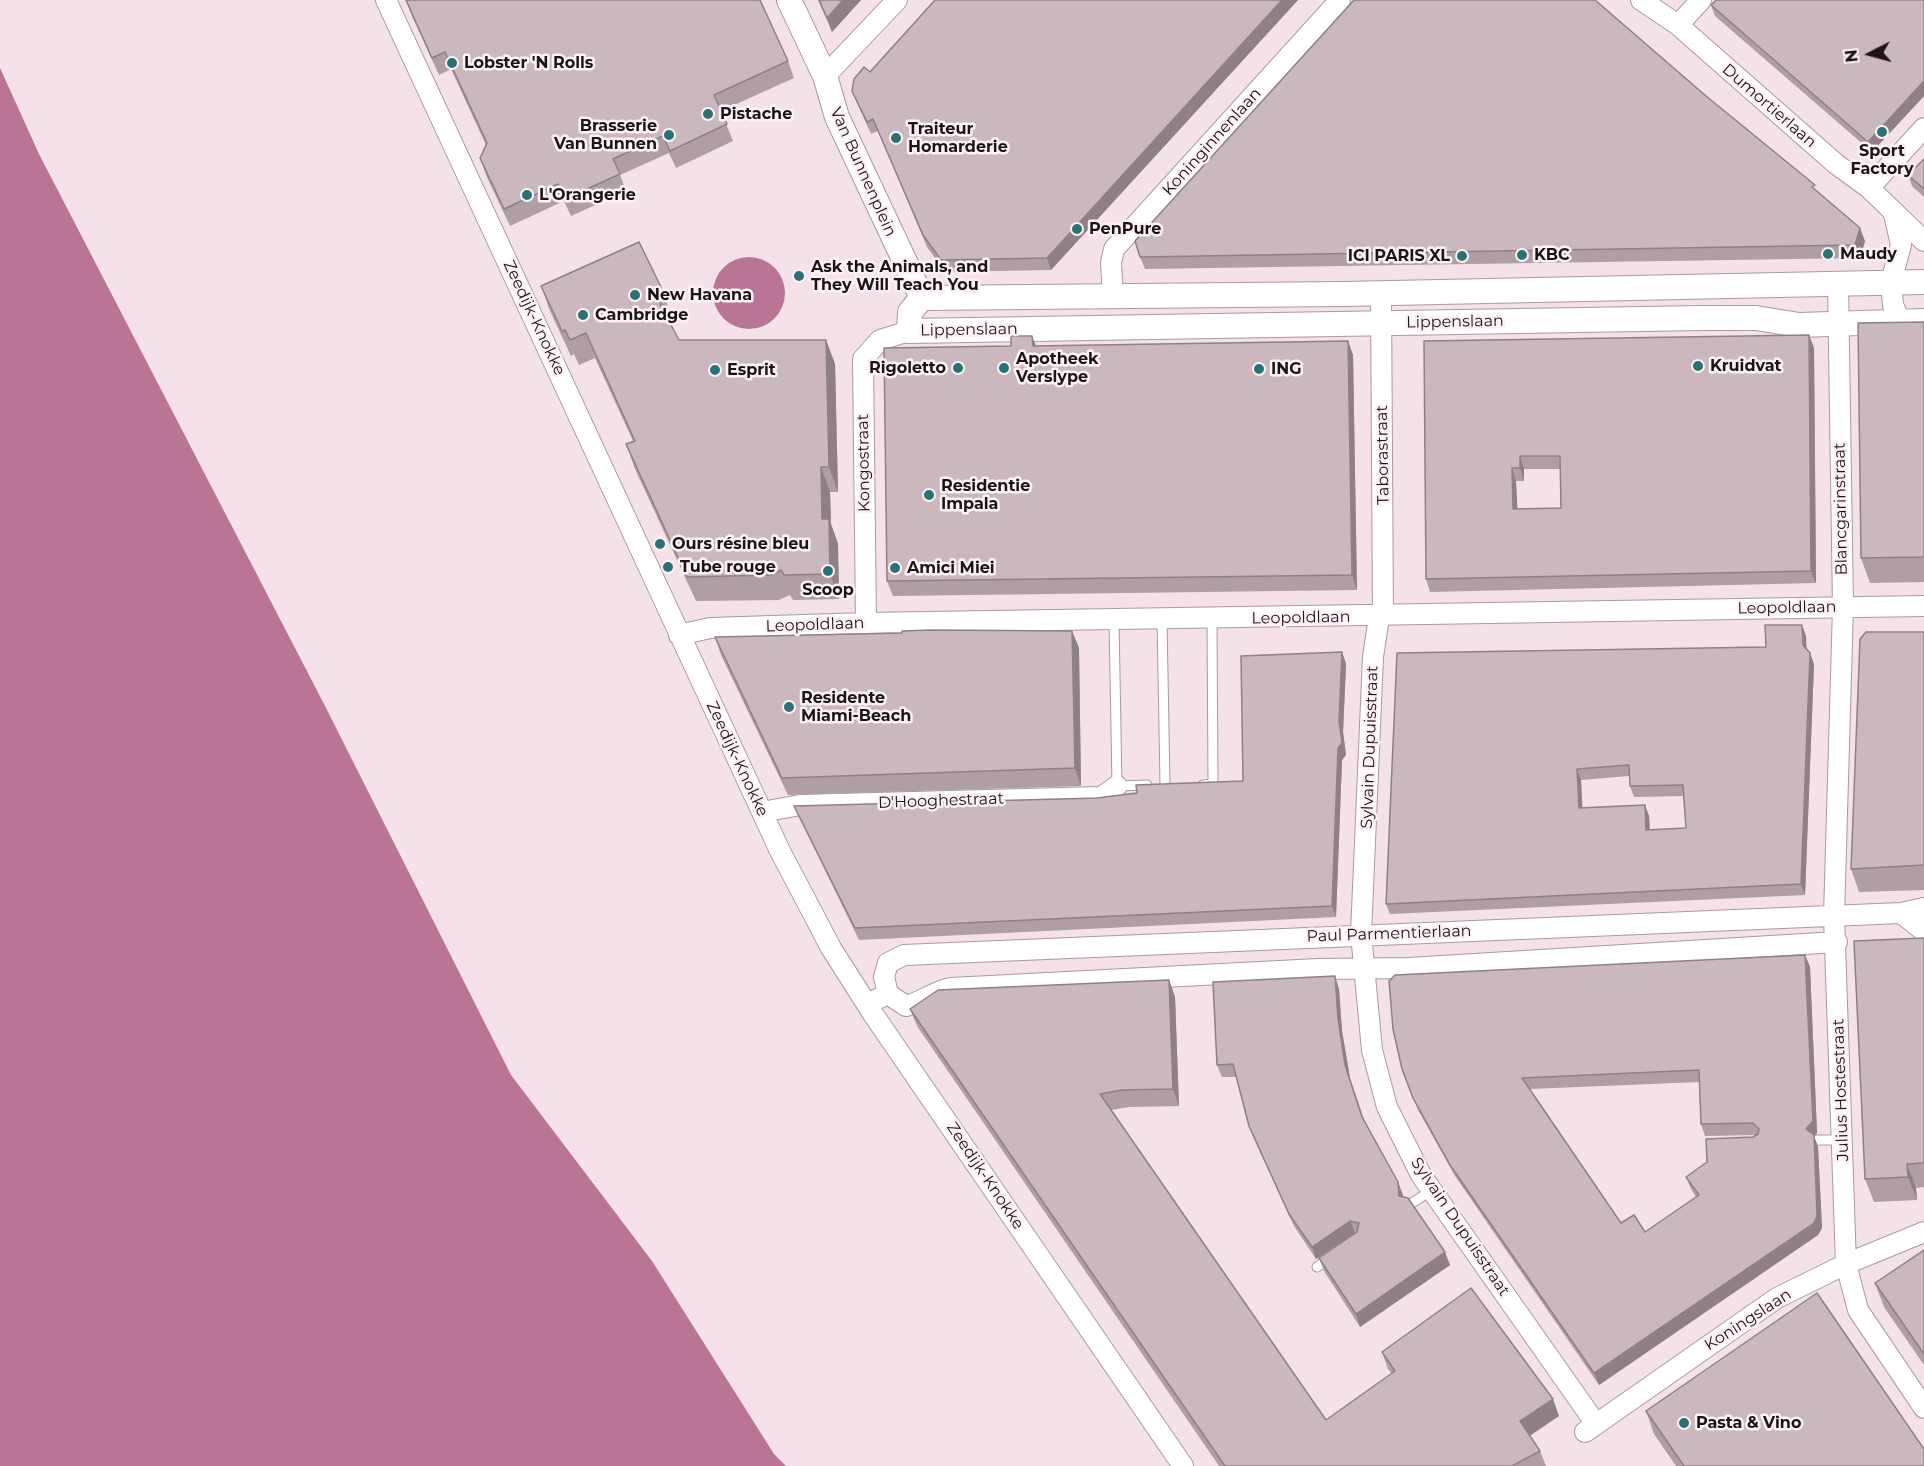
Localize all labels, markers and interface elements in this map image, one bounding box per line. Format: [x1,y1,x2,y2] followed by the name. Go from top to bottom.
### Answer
[1840,24,1900,84] north arrow
[1841,49,1862,63] text: N
[464,53,593,73] place label: Lobster 'N Rolls
[445,56,459,70] marker: Lobster 'N Rolls
[1718,60,1820,152] street label: Dumortierlaan
[1159,84,1265,200] street label: Koninginnenlaan
[720,104,792,124] place label: Pistache
[826,104,900,240] street label: Van Bunnenplein
[701,107,715,121] marker: Pistache
[554,116,657,154] place label: Brasserie Van Bunnen
[908,119,1008,157] place label: Traiteur Homarderie
[1875,125,1889,139] marker: Sport Factory
[662,128,676,142] marker: Brasserie Van Bunnen
[889,131,903,145] marker: Traiteur Homarderie
[1850,141,1914,179] place label: Sport Factory
[539,185,636,205] place label: L'Orangerie
[520,188,534,202] marker: L'Orangerie
[1089,219,1161,239] place label: PenPure
[1070,222,1084,236] marker: PenPure
[1840,244,1897,264] place label: Maudy
[1534,245,1570,265] place label: KBC
[1348,246,1450,266] place label: ICI PARIS XL
[1821,247,1835,261] marker: Maudy
[1515,248,1529,262] marker: KBC
[1455,249,1469,263] marker: ICI PARIS XL
[499,257,569,379] street label: Zeedijk-Knokke
[811,257,988,295] place label: Ask the Animals, and They Will Teach You
[792,269,806,283] marker: Ask the Animals, and They Will Teach You
[647,285,752,305] place label: New Havana
[628,288,642,302] marker: New Havana
[595,305,688,325] place label: Cambridge
[576,308,590,322] marker: Cambridge
[1406,312,1504,332] street label: Lippenslaan
[920,320,1018,340] street label: Lippenslaan
[1016,349,1099,387] place label: Apotheek Verslype
[1710,356,1782,376] place label: Kruidvat
[869,358,946,378] place label: Rigoletto
[1271,359,1302,379] place label: ING
[1691,359,1705,373] marker: Kruidvat
[727,360,776,380] place label: Esprit
[951,361,965,375] marker: Rigoletto
[997,361,1011,375] marker: Apotheek Verslype
[1252,362,1266,376] marker: ING
[708,363,722,377] marker: Esprit
[1373,405,1393,505] street label: Taborastraat
[854,414,874,512] street label: Kongostraat
[1830,442,1852,576] street label: Blancgarinstraat
[941,476,1030,514] place label: Residentie Impala
[922,488,936,502] marker: Residentie Impala
[672,534,809,554] place label: Ours résine bleu
[653,537,667,551] marker: Ours résine bleu
[680,557,776,577] place label: Tube rouge
[907,558,995,578] place label: Amici Miei
[661,560,675,574] marker: Tube rouge
[888,561,902,575] marker: Amici Miei
[821,564,835,578] marker: Scoop
[802,580,854,600] place label: Scoop
[1737,598,1837,618] street label: Leopoldlaan
[1251,608,1351,628] street label: Leopoldlaan
[765,614,865,636] street label: Leopoldlaan
[1358,665,1382,829] street label: Sylvain Dupuisstraat
[801,688,911,726] place label: Residente Miami-Beach
[702,698,772,820] street label: Zeedijk-Knokke
[782,700,796,714] marker: Residente Miami-Beach
[878,789,1004,813] street label: D'Hooghestraat
[1306,922,1472,946] street label: Paul Parmentierlaan
[1829,1019,1853,1161] street label: Julius Hostestraat
[942,1119,1028,1233] street label: Zeedijk-Knokke
[1406,1154,1514,1300] street label: Sylvain Dupuisstraat
[1701,1285,1795,1355] street label: Koningslaan
[1696,1413,1801,1433] place label: Pasta & Vino
[1677,1416,1691,1430] marker: Pasta & Vino

